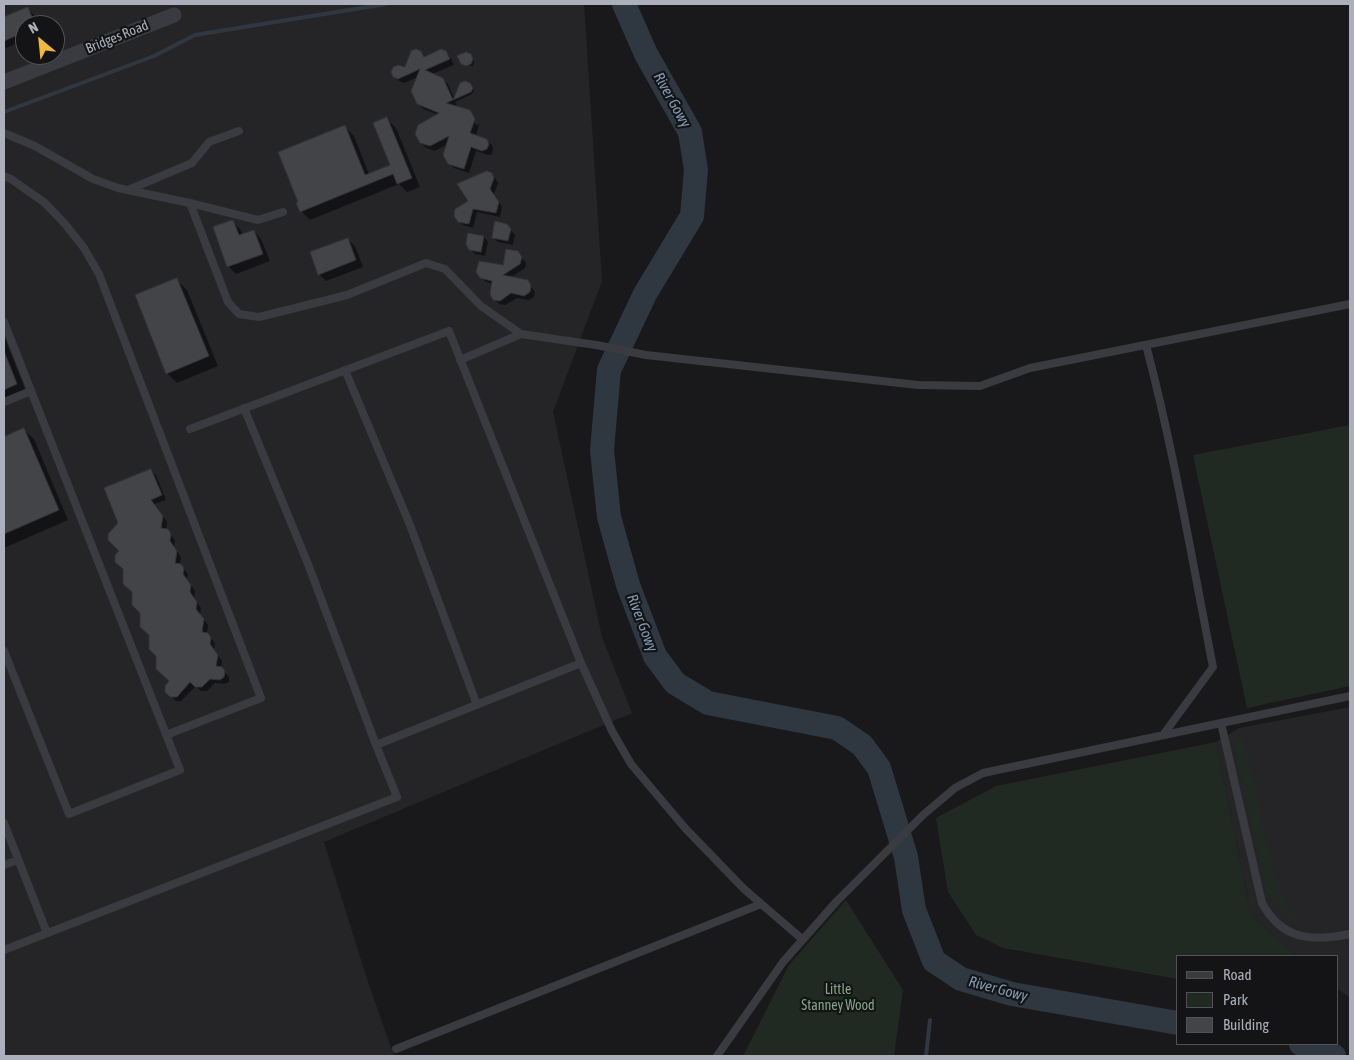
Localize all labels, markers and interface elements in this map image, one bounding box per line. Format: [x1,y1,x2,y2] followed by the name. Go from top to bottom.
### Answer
[15,15,65,65] north arrow
[83,17,151,57] street label: Bridges Road
[26,19,41,37] text: N
[650,69,694,131] water label: River Gowy
[623,592,661,654] water label: River Gowy
[1176,955,1339,1045] legend
[1223,966,1252,983] text: Road
[967,973,1029,1005] water label: River Gowy
[801,982,875,1014] park label: Little Stanney Wood
[1223,991,1248,1008] text: Park
[1223,1016,1269,1033] text: Building

